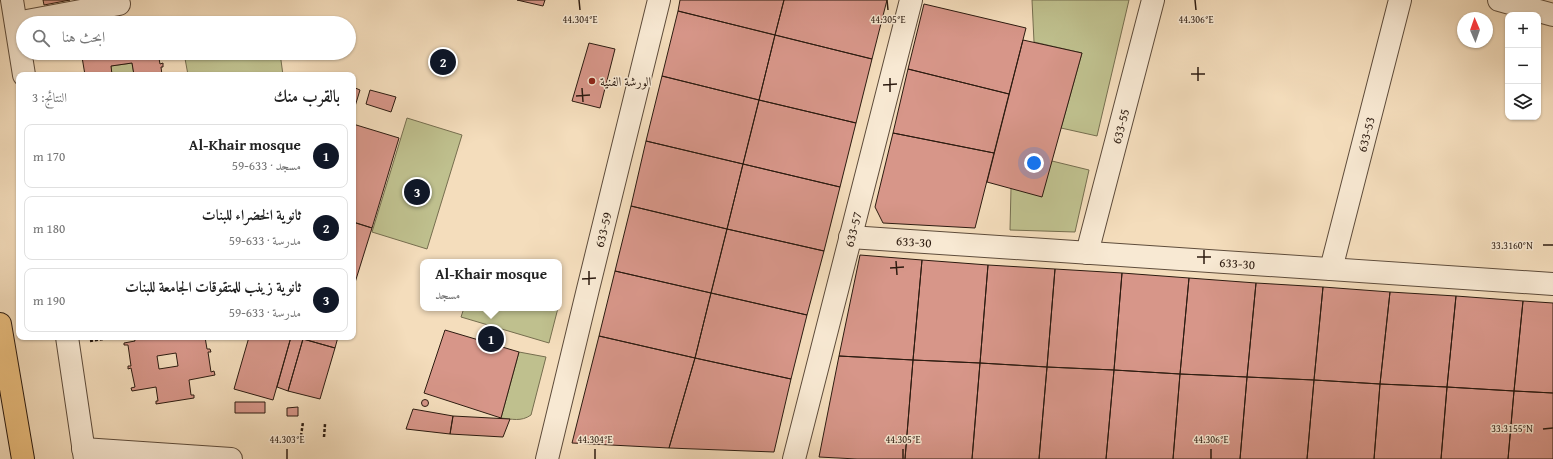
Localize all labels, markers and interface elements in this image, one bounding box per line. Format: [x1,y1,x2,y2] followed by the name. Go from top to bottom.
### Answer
[562,12,598,27] text: 44.304°E
[870,12,906,27] text: 44.305°E
[1178,12,1214,27] text: 44.306°E
[1457,12,1493,48] north arrow
[1505,12,1541,120] map controls
[1505,12,1541,48] button: +
[16,16,356,60] search box
[62,26,105,47] text: ابحث هنا
[30,27,52,49] icon: search
[430,47,456,77] pin: 2
[1505,48,1541,84] button: −
[600,72,651,91] place label: الورشة الفنية
[587,76,597,86] marker: الورشة الفنية
[273,83,340,108] text: بالقرب منك
[1505,84,1541,120] button: layers
[32,88,67,107] text: النتائج: 3
[1106,107,1134,146] street label: 633-55
[1352,115,1379,154] street label: 633-53
[189,134,301,155] text: Al-Khair mosque
[33,147,65,166] text: 170 m
[323,147,329,166] text: 1
[1024,153,1044,173] your location
[232,156,301,175] text: مسجد · 633-59
[404,177,430,207] pin: 3
[202,204,301,225] text: ثانوية الخضراء للبنات
[589,210,616,249] street label: 633-59
[839,210,866,249] street label: 633-57
[33,219,65,238] text: 180 m
[323,219,329,238] text: 2
[229,231,301,250] text: مدرسة · 633-59
[895,231,932,252] street label: 633-30
[1491,238,1533,253] text: 33.3160°N
[1219,252,1256,274] street label: 633-30
[420,259,562,311] popup
[435,263,547,284] text: Al-Khair mosque
[125,276,301,297] text: ثانوية زينب للمتقوقات الجامعة للبنات
[435,285,460,304] text: مسجد
[33,291,65,310] text: 190 m
[323,291,329,310] text: 3
[229,303,301,322] text: مدرسة · 633-59
[478,324,504,354] pin: 1
[1491,421,1533,436] text: 33.3155°N
[269,432,305,447] text: 44.303°E
[577,432,613,447] text: 44.304°E
[885,432,921,447] text: 44.305°E
[1193,432,1229,447] text: 44.306°E

